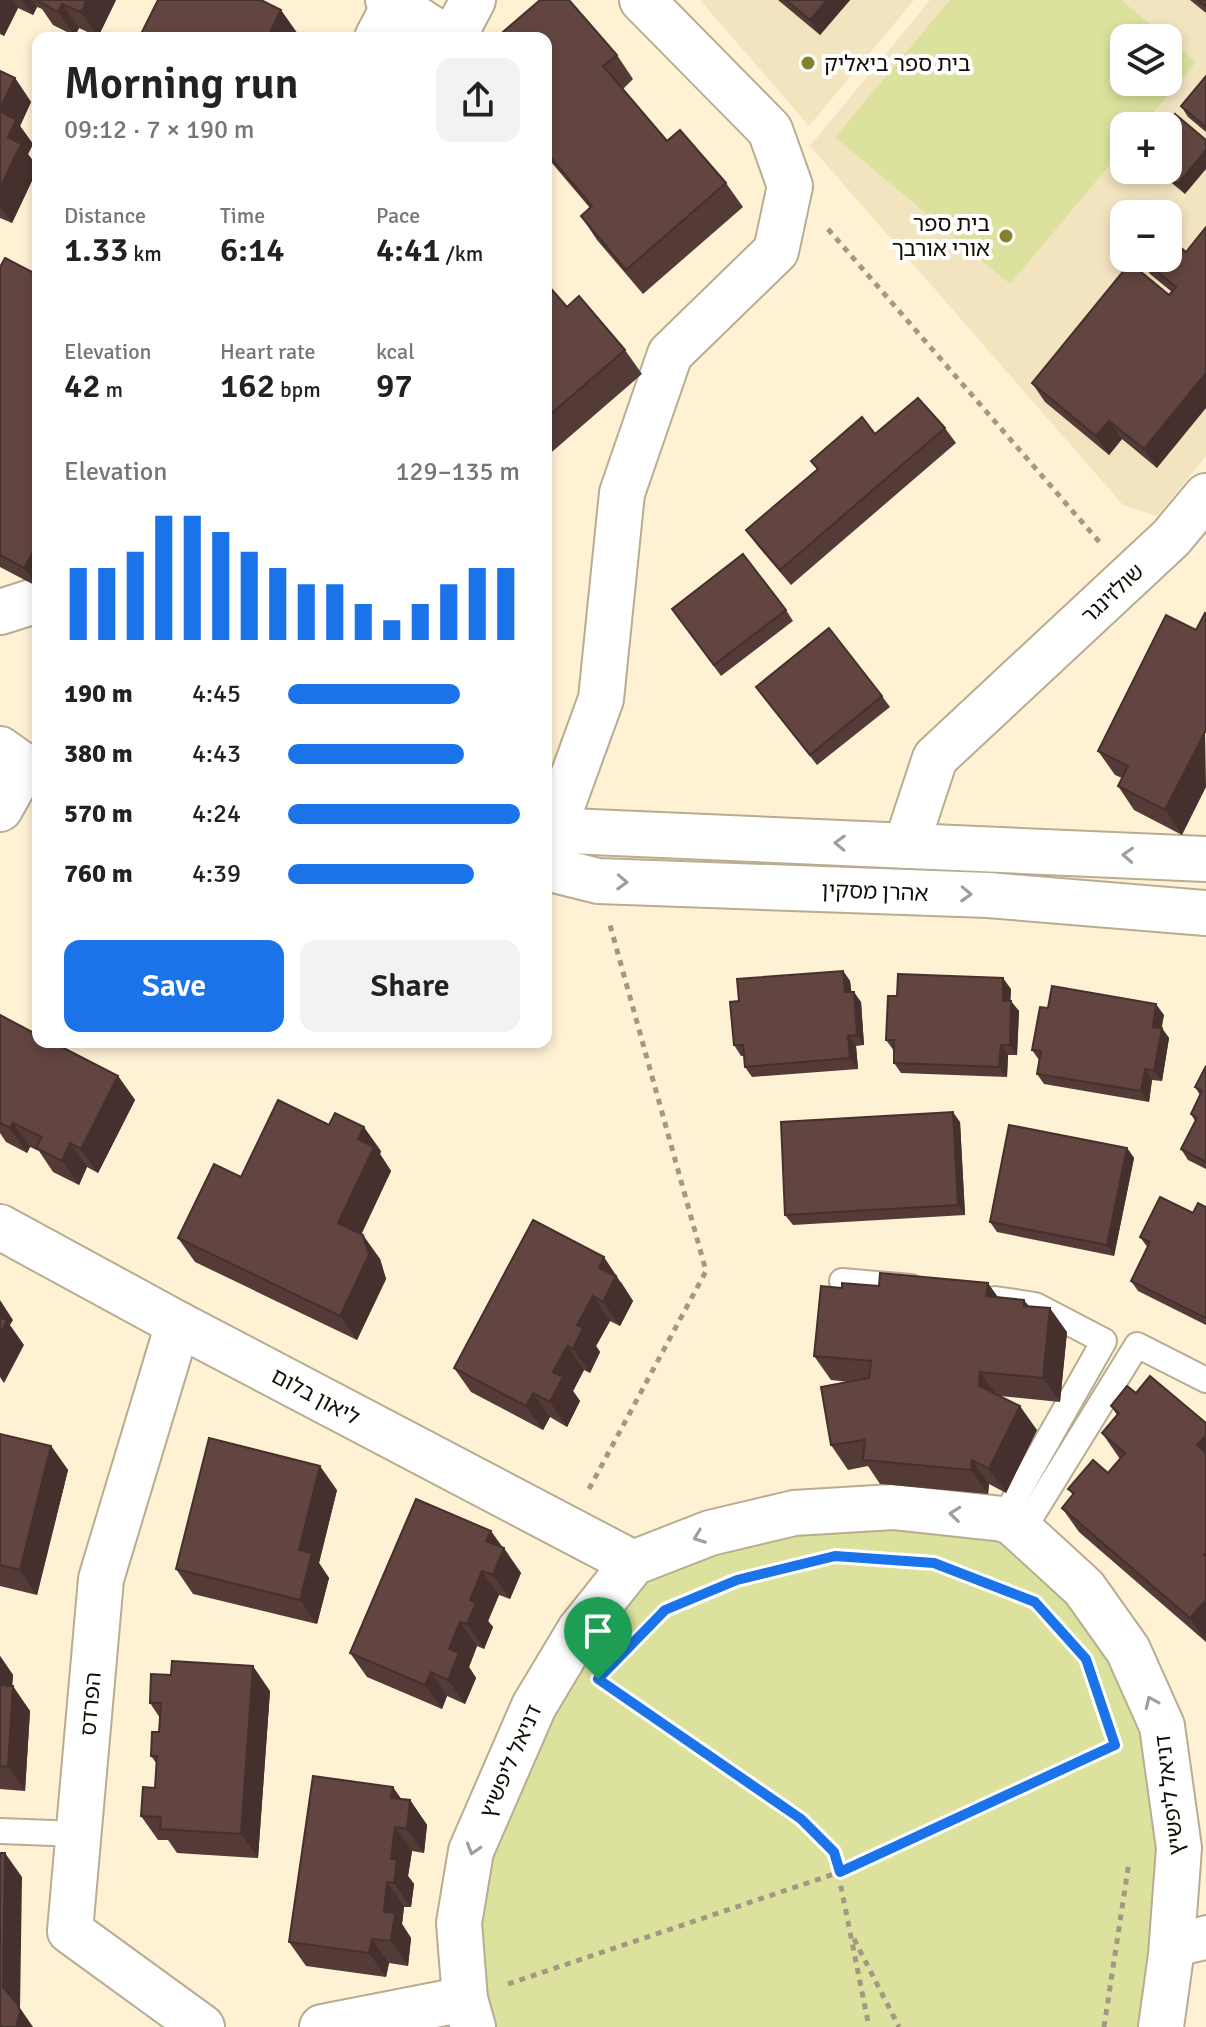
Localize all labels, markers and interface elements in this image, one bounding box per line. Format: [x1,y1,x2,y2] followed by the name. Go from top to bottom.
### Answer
[1110,24,1182,272] map controls
[1110,24,1182,96] button: layers
[824,50,971,77] place label: בית ספר ביאליק
[799,54,817,72] marker: בית ספר ביאליק
[64,57,299,111] text: Morning run
[436,58,520,142] button: share
[1110,112,1182,184] button: +
[64,114,255,146] text: 09:12 · 7 × 190 m
[1110,200,1182,272] button: −
[64,202,146,229] text: Distance
[220,202,265,229] text: Time
[376,202,420,229] text: Pace
[892,210,990,262] place label: בית ספר אורי אורבך
[997,227,1015,245] marker: בית ספר אורי אורבך
[64,229,128,271] text: 1.33
[220,229,285,271] text: 6:14
[376,229,441,271] text: 4:41
[128,240,162,267] text: km
[441,240,483,267] text: /km
[64,338,152,365] text: Elevation
[220,338,315,365] text: Heart rate
[376,338,415,365] text: kcal
[64,365,101,407] text: 42
[220,365,275,407] text: 162
[376,365,413,407] text: 97
[101,376,123,403] text: m
[275,376,321,403] text: bpm
[64,456,168,488] text: Elevation
[396,456,520,488] text: 129–135 m
[1075,558,1149,629] street label: שולזינגר
[64,678,133,710] text: 190 m
[192,678,241,710] text: 4:45
[64,738,133,770] text: 380 m
[192,738,241,770] text: 4:43
[64,798,133,830] text: 570 m
[192,798,241,830] text: 4:24
[833,835,846,852] one-way arrow
[1121,847,1134,864] one-way arrow
[64,858,133,890] text: 760 m
[192,858,241,890] text: 4:39
[616,873,629,890] one-way arrow
[821,876,929,907] street label: אהרן מסקין
[960,886,973,903] one-way arrow
[64,940,284,1032] button: Save
[300,940,520,1032] button: Share
[267,1362,365,1431] street label: ליאון בלום
[948,1506,961,1523] one-way arrow
[693,1527,707,1544] one-way arrow
[564,1597,632,1679] pin
[576,1609,620,1653] icon: arrive
[74,1671,107,1737] street label: הפרדס
[1145,1695,1161,1710] one-way arrow
[473,1700,547,1822] street label: דניאל ליפשיץ
[1149,1733,1190,1857] street label: דניאל ליפשיץ
[466,1841,482,1855] one-way arrow

